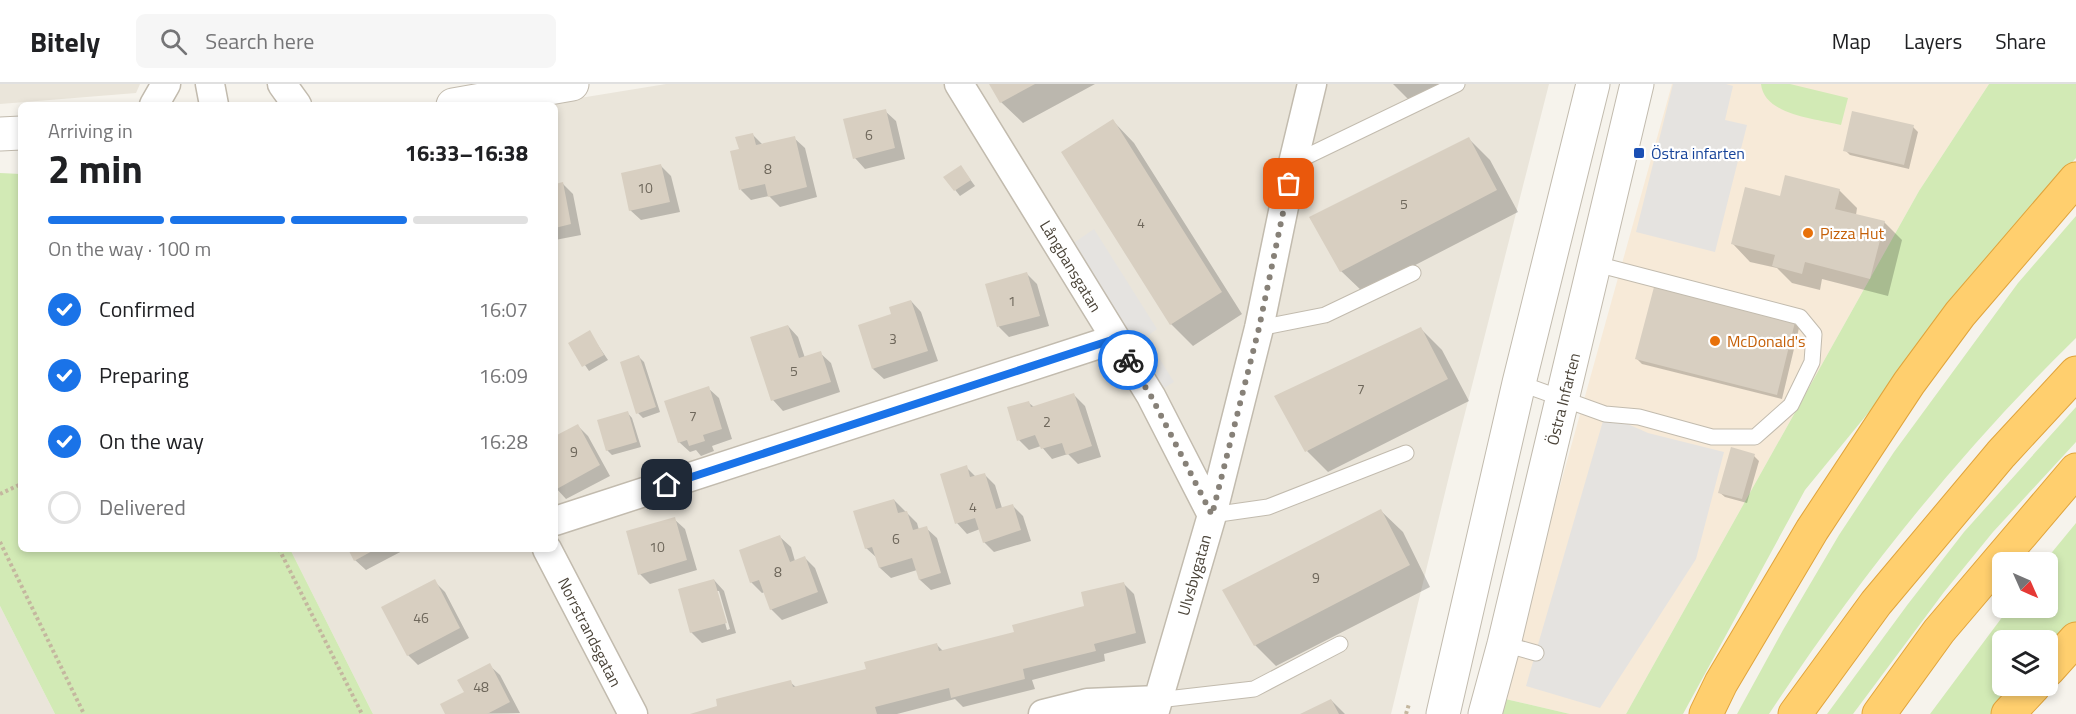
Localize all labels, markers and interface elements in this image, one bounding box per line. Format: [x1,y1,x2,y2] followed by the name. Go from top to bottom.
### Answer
[136,14,556,68] search box
[30,20,100,63] text: Bitely
[205,24,314,58] text: Search here
[157,25,190,58] icon: search
[1832,25,1871,57] text: Map
[1904,25,1962,57] text: Layers
[1995,25,2046,57] text: Share
[48,115,133,146] text: Arriving in
[865,124,873,145] house number: 6
[405,136,528,170] text: 16:33–16:38
[48,139,143,198] text: 2 min
[1651,141,1745,165] place label: Östra infarten
[1632,146,1646,160] marker: Östra infarten
[764,158,772,179] house number: 8
[1263,158,1314,209] pin
[1272,167,1305,200] icon: bag
[637,177,653,198] house number: 10
[1400,193,1408,214] house number: 5
[1137,212,1145,233] house number: 4
[1034,216,1108,316] street label: Långbansgatan
[1820,221,1884,245] place label: Pizza Hut
[1801,226,1815,240] marker: Pizza Hut
[48,233,211,264] text: On the way · 100 m
[1008,290,1016,311] house number: 1
[99,292,195,326] text: Confirmed
[48,293,81,326] icon: check
[479,294,528,325] text: 16:07
[889,328,897,349] house number: 3
[1727,329,1806,353] place label: McDonald's
[1098,330,1158,390] courier
[1708,334,1722,348] marker: McDonald's
[1112,344,1145,377] icon: bike
[1540,350,1586,448] street label: Östra Infarten
[99,358,189,392] text: Preparing
[48,359,81,392] icon: check
[479,360,528,391] text: 16:09
[790,360,798,381] house number: 5
[1357,378,1365,399] house number: 7
[689,405,697,426] house number: 7
[1043,411,1051,432] house number: 2
[99,424,204,458] text: On the way
[48,425,81,458] icon: check
[479,426,528,457] text: 16:28
[570,441,578,462] house number: 9
[641,459,692,510] pin
[650,468,683,501] icon: home
[99,490,186,524] text: Delivered
[969,496,977,517] house number: 4
[892,528,900,549] house number: 6
[1171,532,1217,618] street label: Ulvsbygatan
[649,536,665,557] house number: 10
[1992,552,2058,618] north arrow
[1992,552,2058,696] map controls
[774,561,782,582] house number: 8
[1312,567,1320,588] house number: 9
[552,573,628,691] street label: Norrstrandsgatan
[413,607,429,628] house number: 46
[1992,630,2058,696] button: layers
[473,676,489,697] house number: 48

